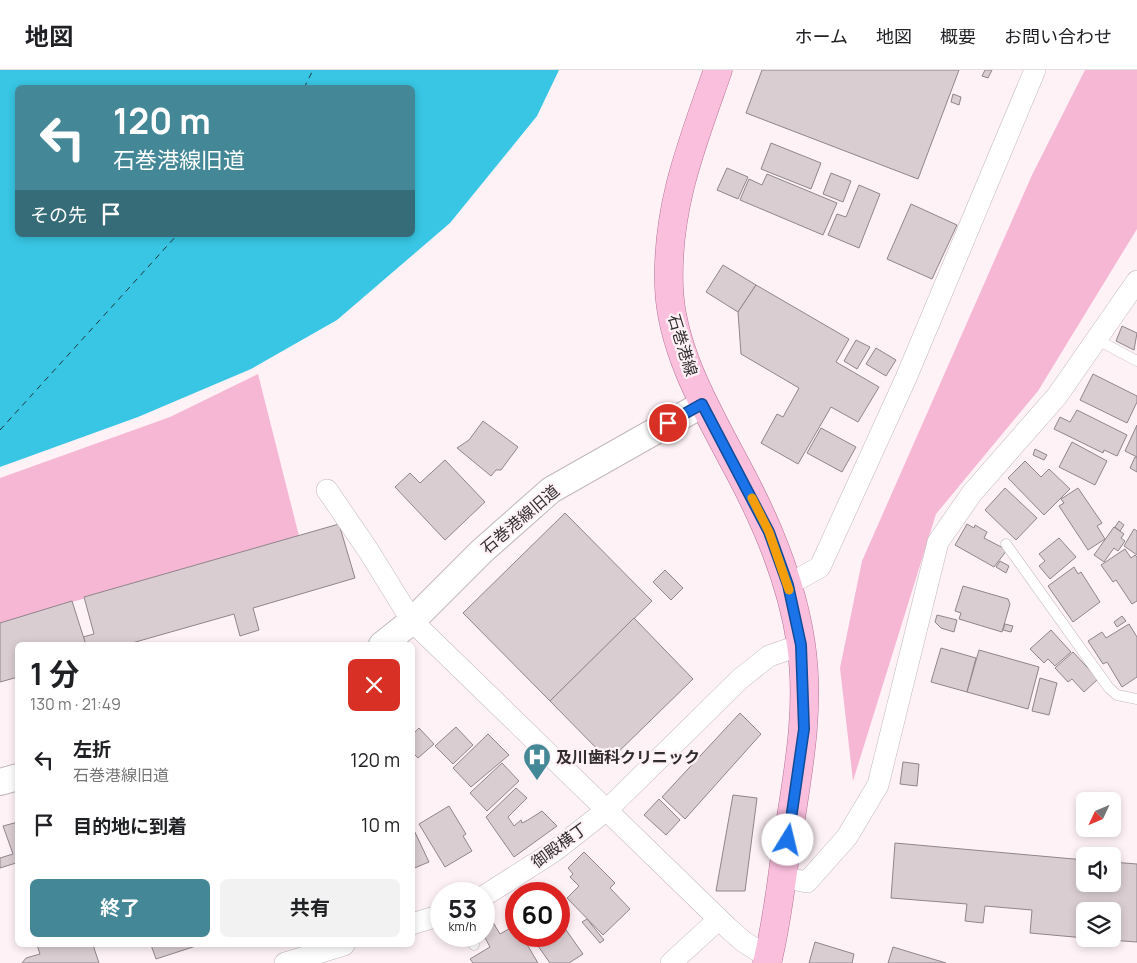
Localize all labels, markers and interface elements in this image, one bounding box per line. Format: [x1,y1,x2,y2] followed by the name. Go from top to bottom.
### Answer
[25,19,73,52] text: 地図
[795,24,848,48] text: ホーム
[876,24,912,48] text: 地図
[940,24,976,48] text: 概要
[1004,24,1112,48] text: お問い合わせ
[113,97,211,145] text: 120 m
[30,105,95,170] icon: left
[113,145,245,175] text: 石巻港線旧道
[97,200,125,228] icon: arrive
[30,202,87,228] text: その先
[663,311,703,379] street label: 石巻港線
[647,402,689,444] pin
[654,409,682,437] icon: arrive
[476,480,564,558] street label: 石巻港線旧道
[30,653,79,694] text: 1 分
[348,659,400,711] button: close
[30,693,121,715] text: 130 m · 21:49
[73,736,111,762] text: 左折
[522,742,552,781] hospital icon: 及川歯科クリニック
[30,746,58,774] icon: left
[556,746,700,768] place label: 及川歯科クリニック
[350,747,400,773] text: 120 m
[73,764,169,786] text: 石巻港線旧道
[1076,792,1121,838] north arrow
[1076,792,1121,947] map controls
[30,811,58,839] icon: arrive
[361,812,400,838] text: 10 m
[73,813,187,839] text: 目的地に到着
[761,813,813,865] position arrow
[527,817,591,873] street label: 御殿横丁
[1076,847,1121,892] button: sound
[30,879,210,937] button: 終了
[220,879,400,937] button: 共有
[505,882,570,947] speed limit sign: 60
[448,891,477,926] text: 53
[1076,902,1121,947] button: layers
[449,918,476,935] text: km/h

